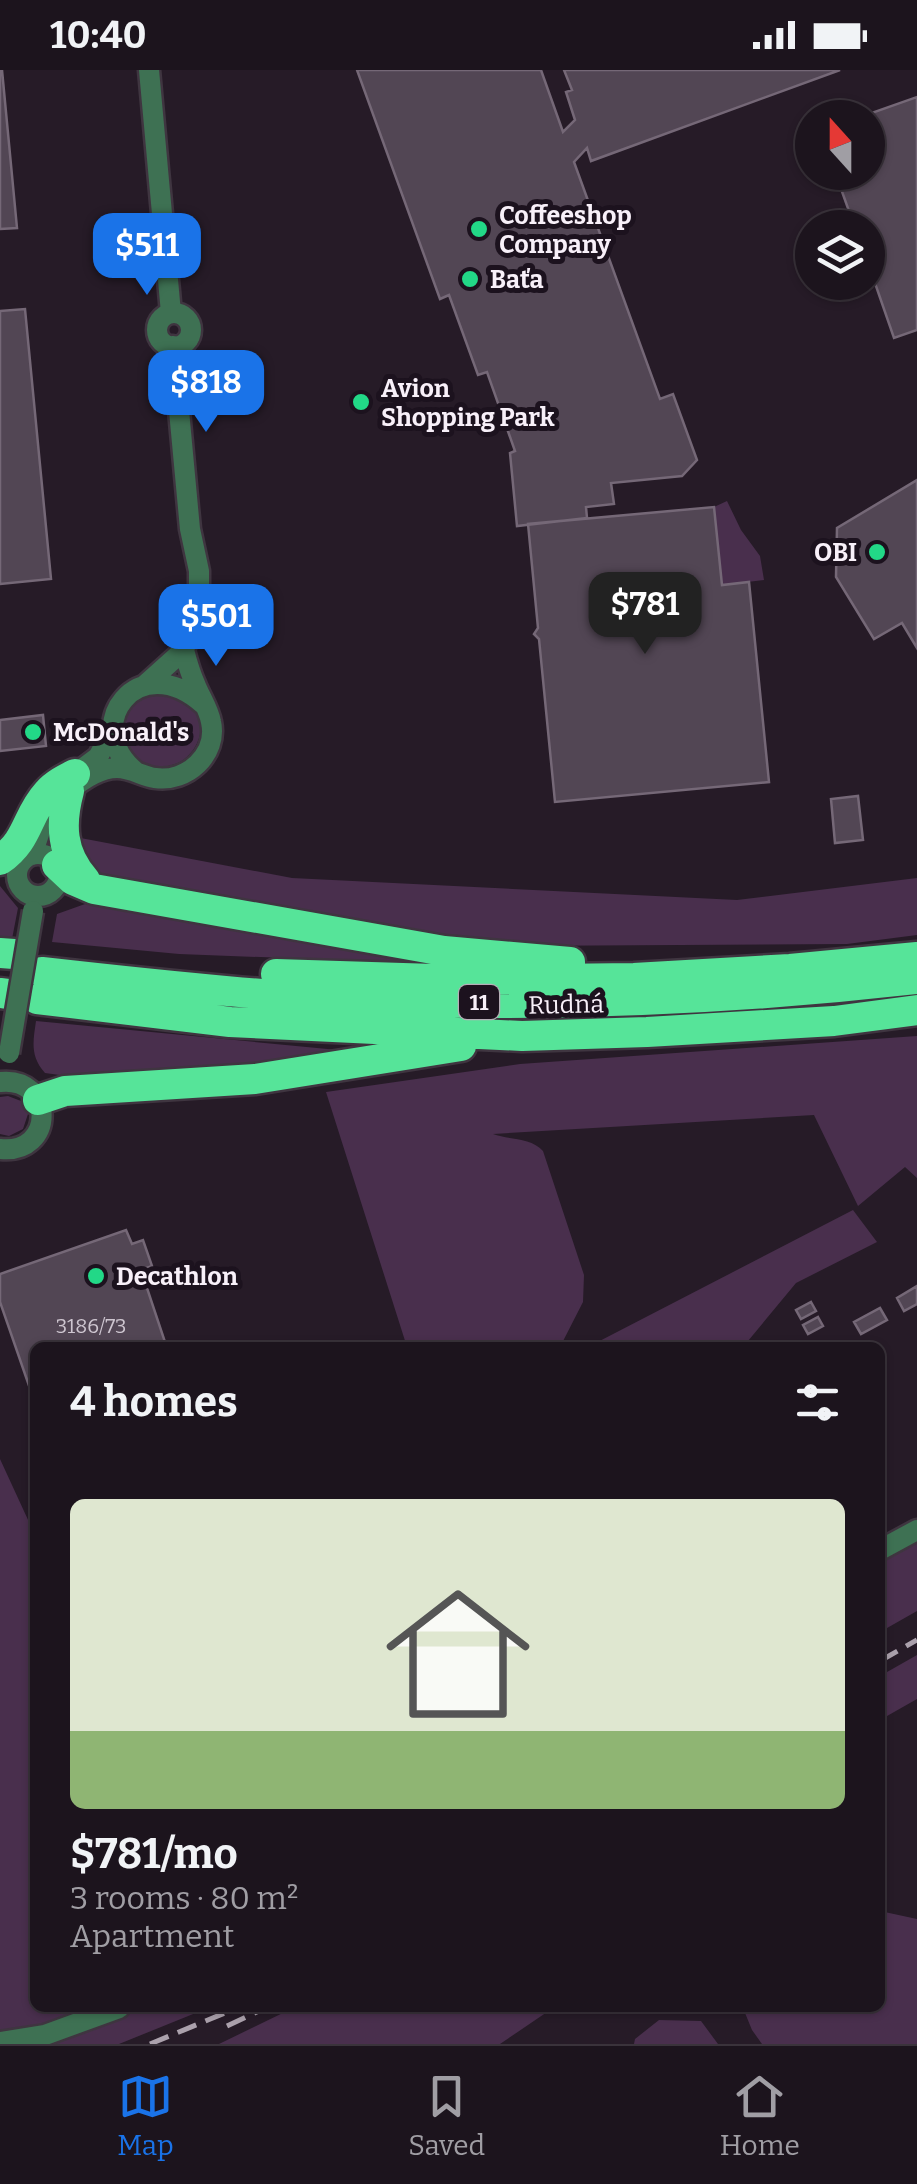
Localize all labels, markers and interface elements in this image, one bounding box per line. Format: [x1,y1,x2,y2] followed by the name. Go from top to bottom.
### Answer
[50,12,147,58] text: 10:40
[795,100,885,190] north arrow
[795,100,885,300] map controls
[499,201,632,260] place label: Coffeeshop Company
[795,210,885,300] button: layers
[88,213,206,298] pin: $511
[468,218,490,240] marker: Coffeeshop Company
[115,226,179,264] text: $511
[490,265,544,295] place label: Baťa
[459,268,481,290] marker: Baťa
[147,350,265,435] pin: $818
[170,363,242,401] text: $818
[381,374,555,433] place label: Avion Shopping Park
[350,391,372,413] marker: Avion Shopping Park
[814,538,857,568] place label: OBI
[866,541,888,563] marker: OBI
[586,572,704,657] pin: $781
[157,584,275,669] pin: $501
[611,585,679,623] text: $781
[181,597,251,635] text: $501
[53,718,189,748] place label: McDonald's
[22,721,44,743] marker: McDonald's
[459,985,499,1019] road number: 11
[528,989,605,1021] street label: Rudná
[116,1262,238,1292] place label: Decathlon
[85,1265,107,1287] marker: Decathlon
[56,1314,126,1338] house number: 3186/73
[790,1375,845,1430] icon: filters
[70,1377,238,1427] text: 4 homes
[368,1564,548,1744] icon: home
[70,1829,238,1879] text: $781/mo
[70,1879,298,1917] text: 3 rooms · 80 m²
[70,1917,234,1955] text: Apartment
[117,2069,174,2162] tab: Map
[408,2069,485,2162] tab: Saved
[720,2069,800,2162] tab: Home

